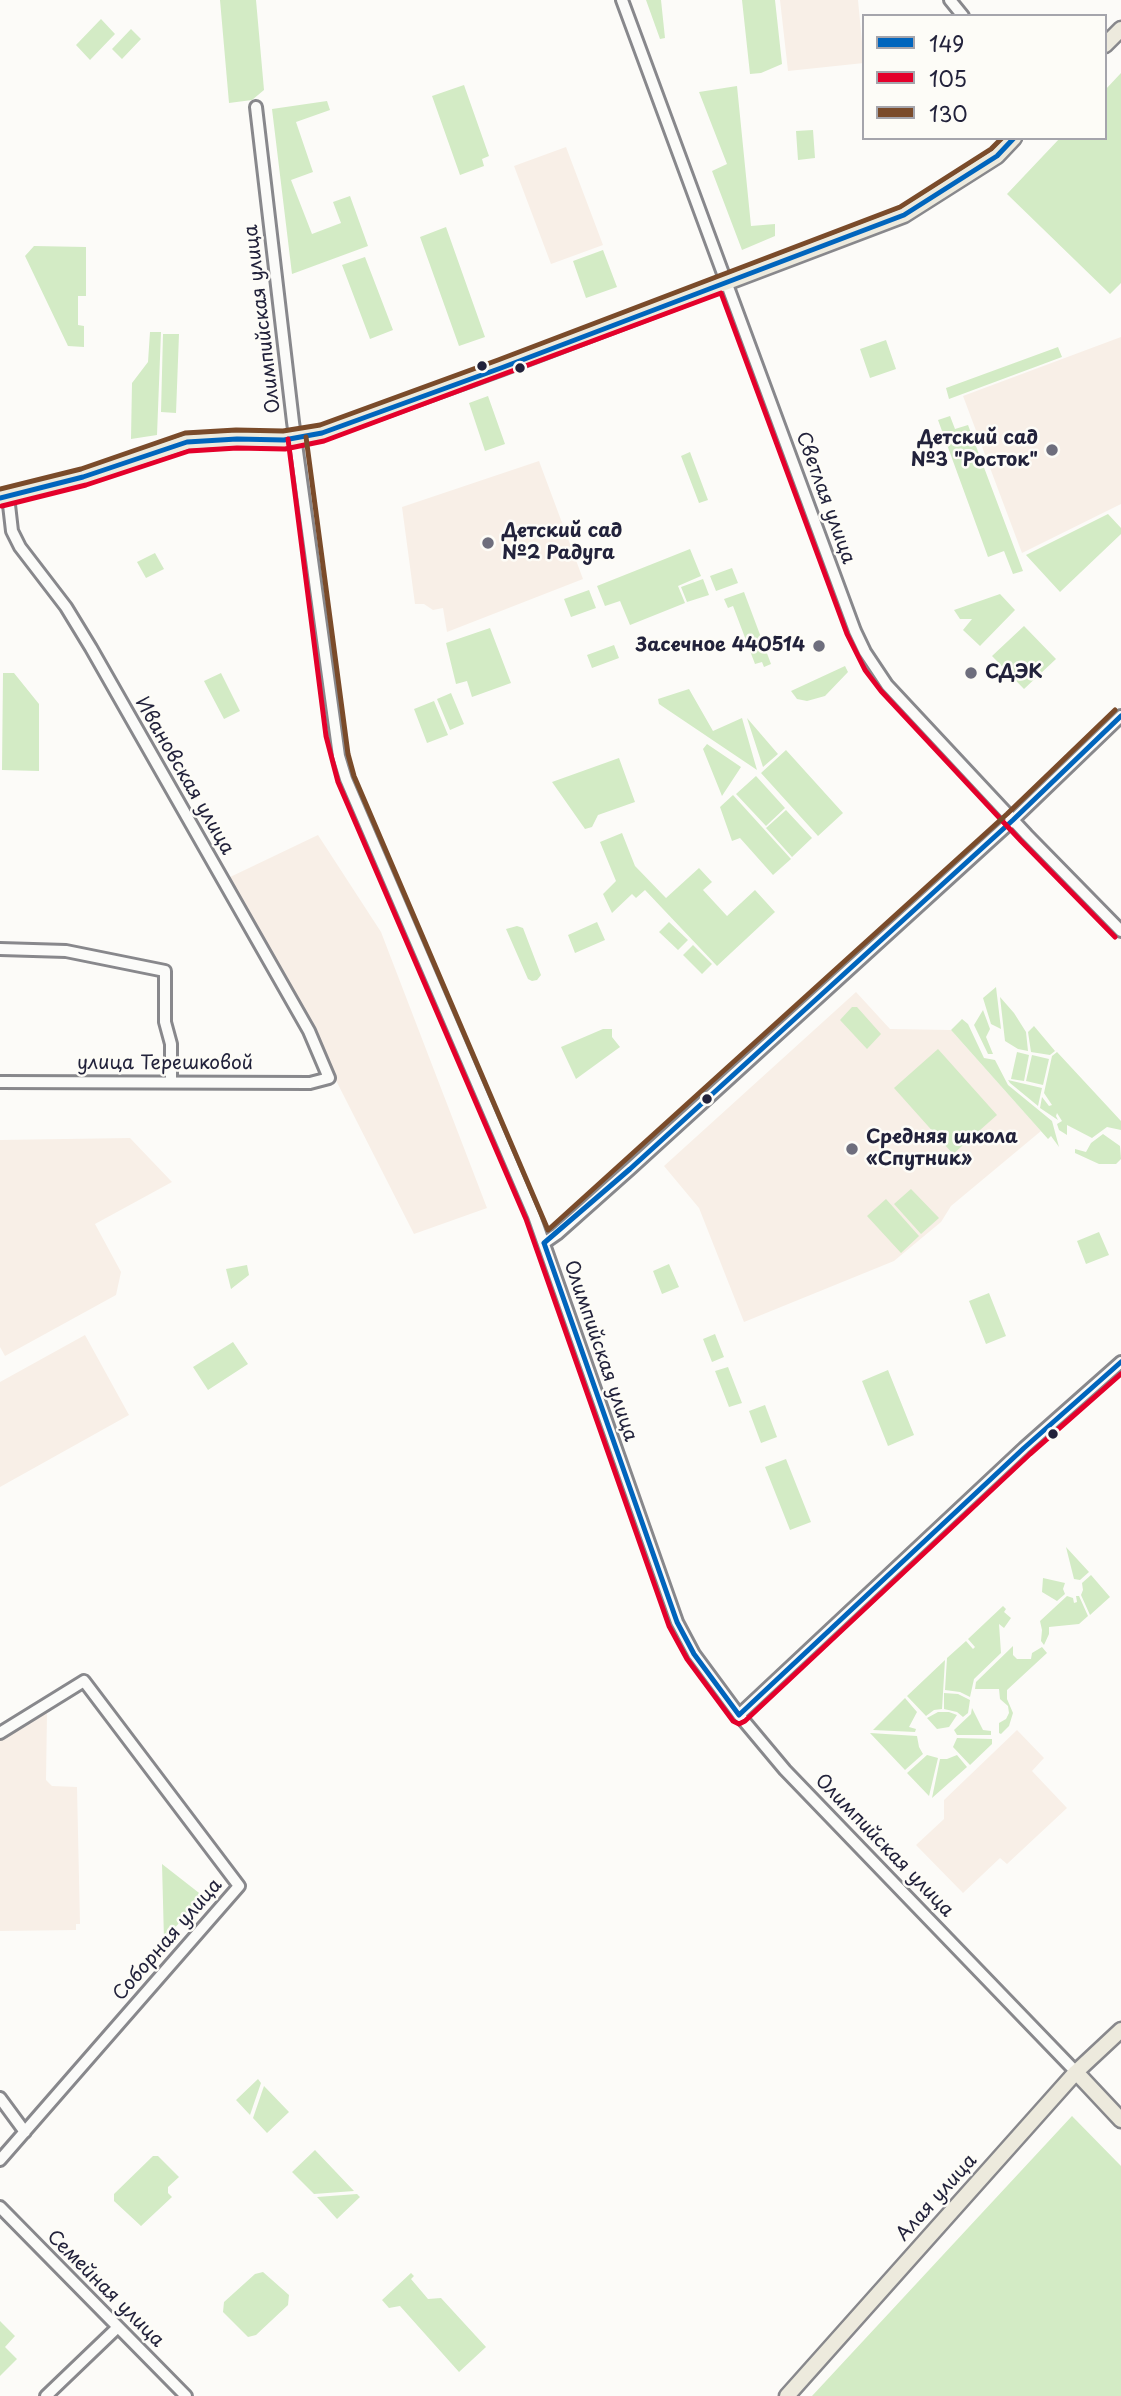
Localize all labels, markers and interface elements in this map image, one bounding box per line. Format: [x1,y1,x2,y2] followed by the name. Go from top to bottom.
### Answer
[862,14,1107,140] legend
[929,27,964,59] text: 149
[929,62,967,94] text: 105
[929,97,968,129] text: 130
[240,223,286,415] street label: Олимпийская улица
[475,359,489,373] unlabelled marker
[513,361,527,375] unlabelled marker
[911,428,1038,472] place label: Детский сад №3 "Росток"
[791,429,859,567] street label: Светлая улица
[1044,442,1060,458] marker: Детский сад №3 "Росток"
[502,521,622,565] place label: Детский сад №2 Радуга
[480,535,496,551] marker: Детский сад №2 Радуга
[636,635,805,657] place label: Засечное 440514
[811,638,827,654] marker: Засечное 440514
[985,662,1042,684] place label: СДЭК
[963,665,979,681] marker: СДЭК
[130,693,238,859] street label: Ивановская улица
[77,1053,253,1075] street label: улица Терешковой
[700,1092,714,1106] unlabelled marker
[866,1127,1018,1171] place label: Средняя школа «Спутник»
[844,1141,860,1157] marker: Средняя школа «Спутник»
[558,1258,642,1444] street label: Олимпийская улица
[1046,1427,1060,1441] unlabelled marker
[810,1770,958,1922] street label: Олимпийская улица
[109,1874,227,2006] street label: Соборная улица
[892,2150,982,2246] street label: Алая улица
[42,2226,168,2352] street label: Семейная улица

